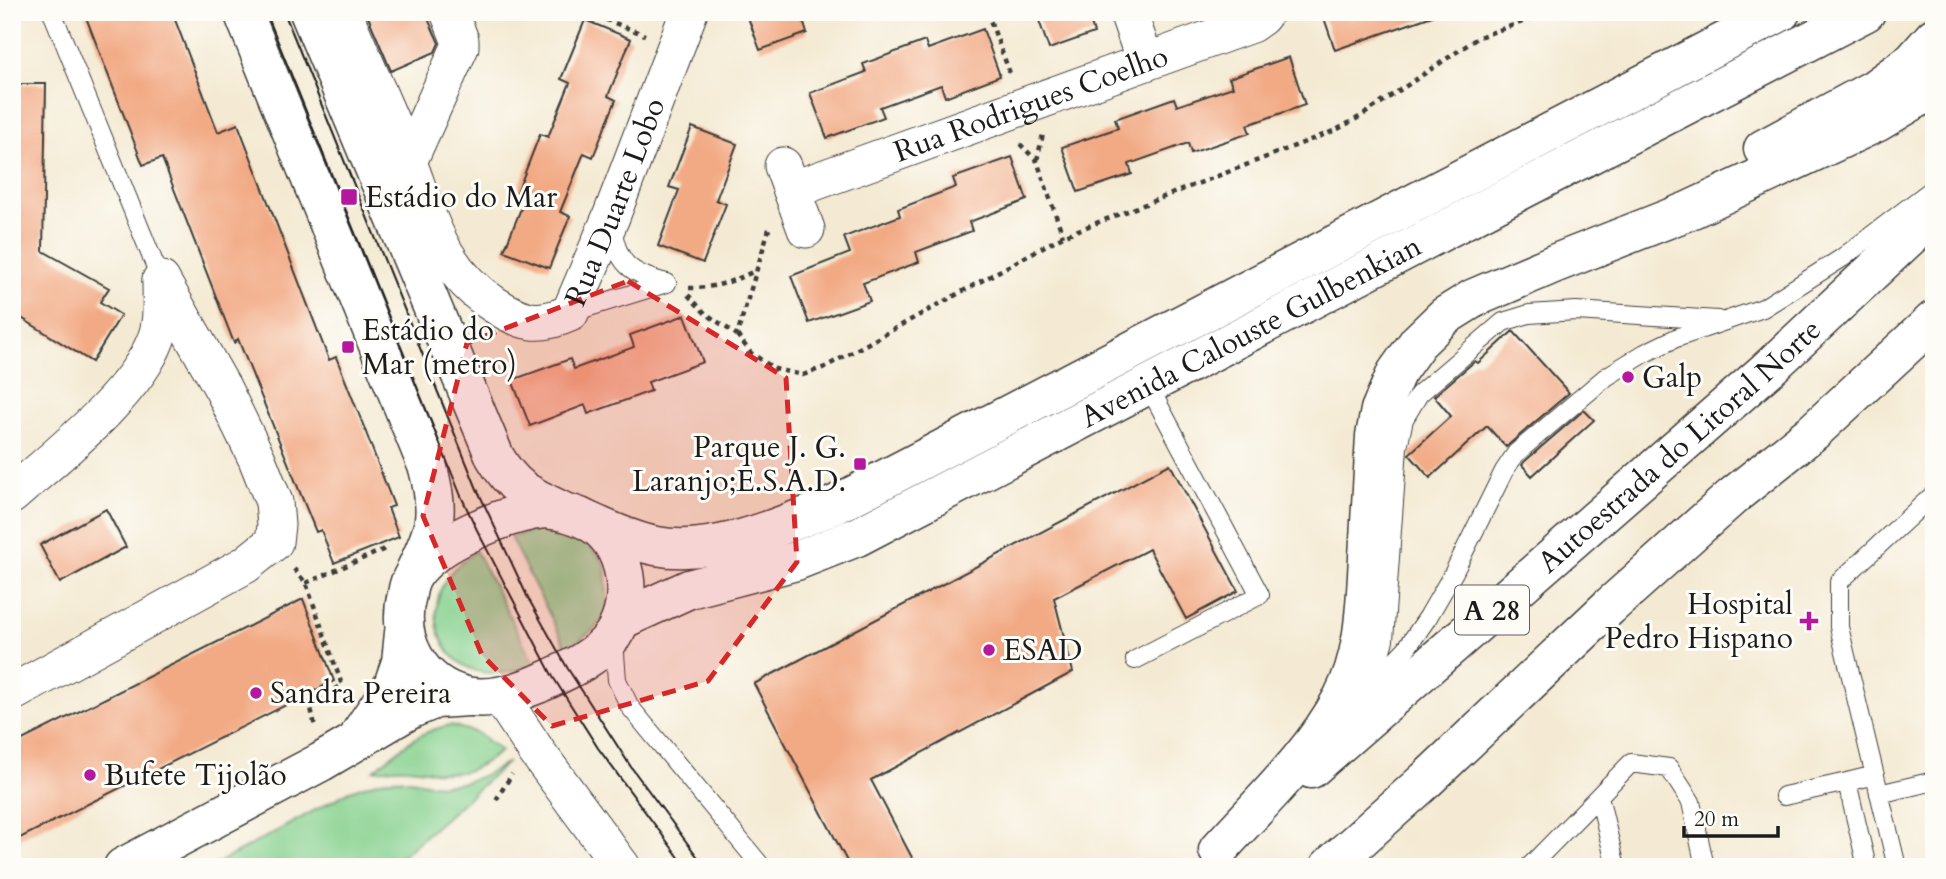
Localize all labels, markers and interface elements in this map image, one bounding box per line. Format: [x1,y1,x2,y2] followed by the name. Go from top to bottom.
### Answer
[888,36,1174,172] street label: Rua Rodrigues Coelho
[555,92,675,313] street label: Rua Duarte Lobo
[365,177,557,218] place label: Estádio do Mar
[339,187,359,207] marker: Estádio do Mar
[1073,226,1428,438] street label: Avenida Calouste Gulbenkian
[362,310,517,385] place label: Estádio do Mar (metro)
[1529,310,1830,583] street label: Autoestrada do Litoral Norte
[340,339,356,355] marker: Estádio do Mar (metro)
[1642,357,1702,398] place label: Galp
[1620,369,1636,385] marker: Galp
[632,427,846,502] place label: Parque J. G. Laranjo;E.S.A.D.
[852,456,868,472] marker: Parque J. G. Laranjo;E.S.A.D.
[1605,584,1793,659] place label: Hospital Pedro Hispano
[1455,586,1529,634] road number: A 28
[1799,611,1819,631] marker: Hospital Pedro Hispano
[1003,630,1082,671] place label: ESAD
[981,642,997,658] marker: ESAD
[270,673,451,714] place label: Sandra Pereira
[248,685,264,701] marker: Sandra Pereira
[104,755,287,796] place label: Bufete Tijolão
[82,767,98,783] marker: Bufete Tijolão
[1684,795,1778,839] scale bar
[1694,805,1739,834] text: 20 m

